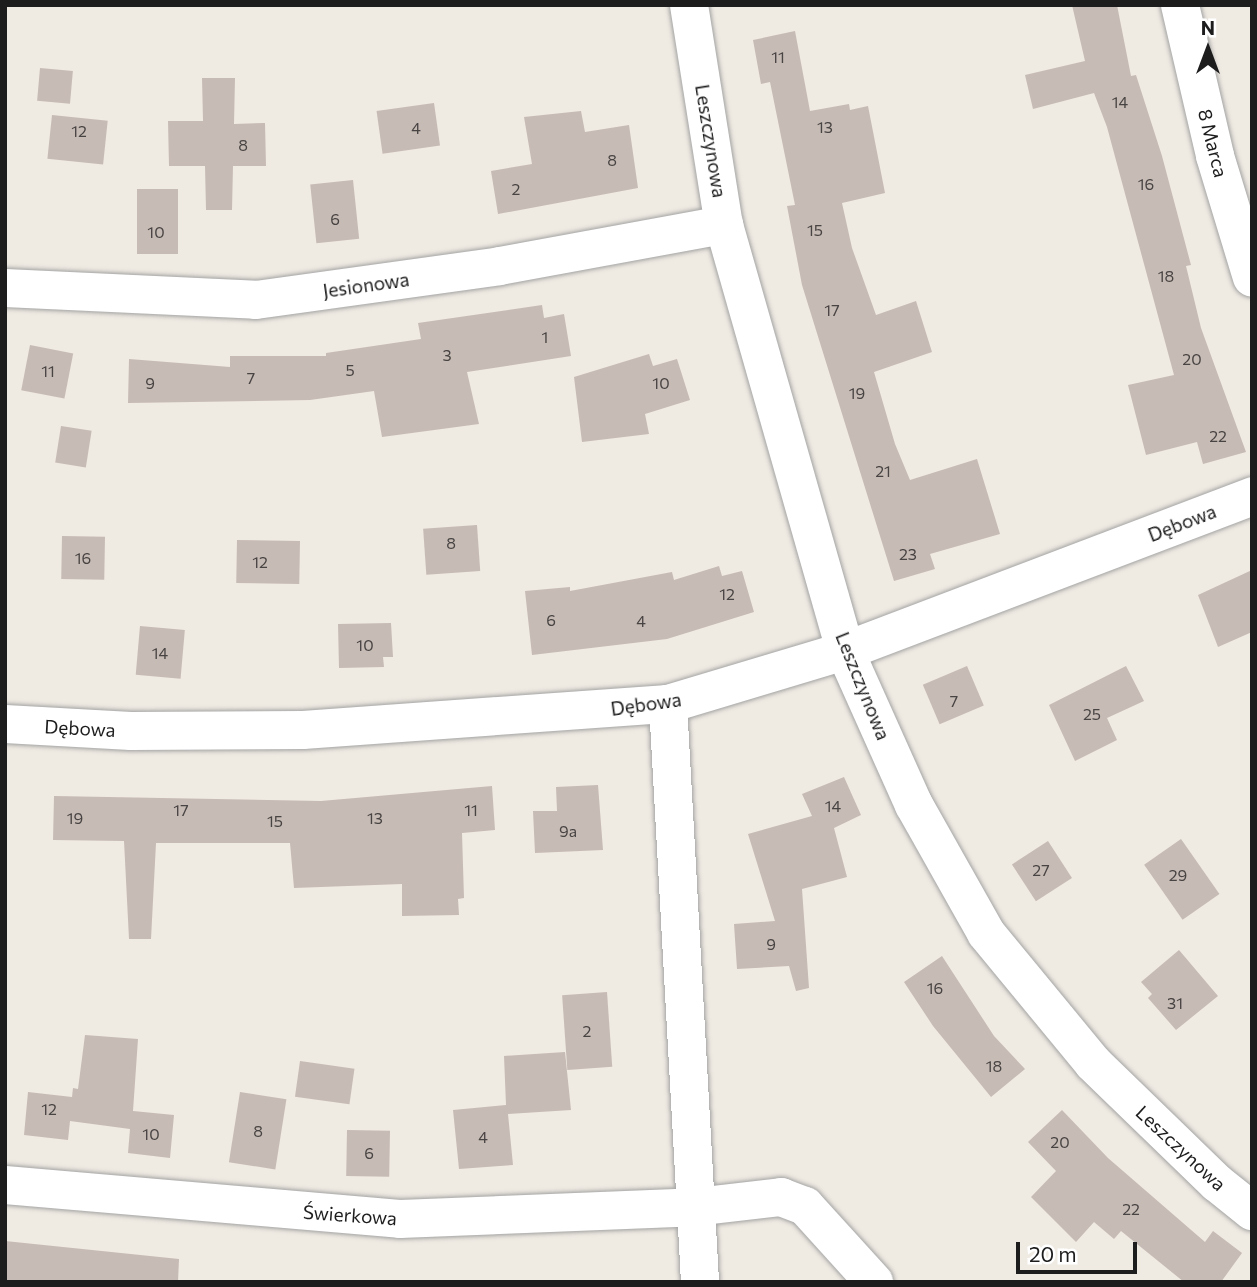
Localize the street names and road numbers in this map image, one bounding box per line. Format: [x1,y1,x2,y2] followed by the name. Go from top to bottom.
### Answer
[691,83,731,199] street label: Leszczynowa
[1194,106,1232,180] street label: 8 Marca
[321,268,411,302] street label: Jesionowa
[1145,500,1219,546] street label: Dębowa
[831,629,895,743] street label: Leszczynowa
[609,688,683,720] street label: Dębowa
[44,715,116,741] street label: Dębowa
[1131,1101,1231,1195] street label: Leszczynowa
[302,1200,398,1230] street label: Świerkowa

